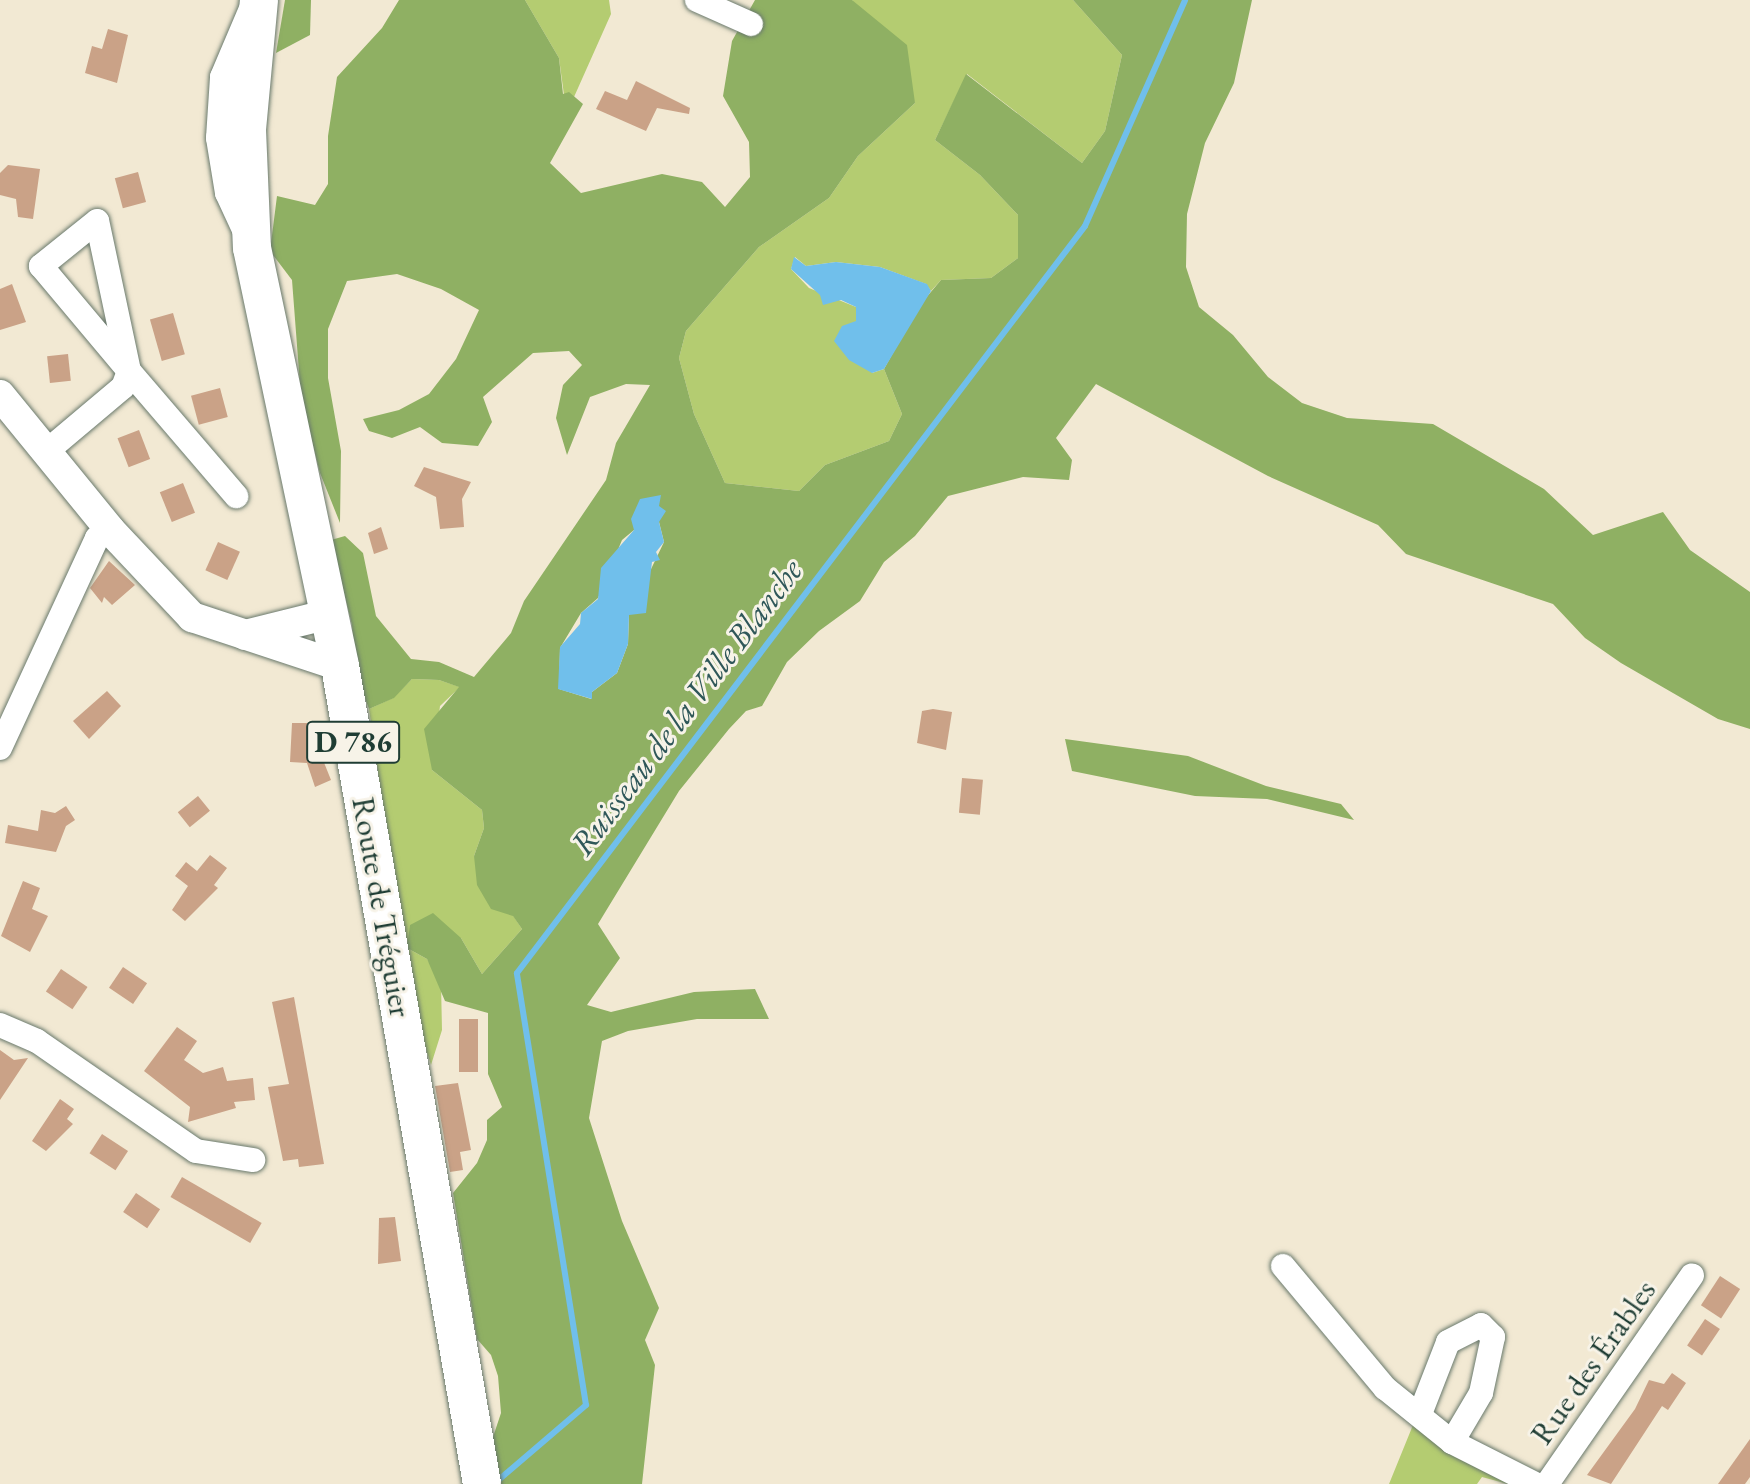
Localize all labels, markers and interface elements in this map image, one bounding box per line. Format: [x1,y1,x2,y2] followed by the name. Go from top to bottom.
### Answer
[561,551,811,863] water label: Ruisseau de la Ville Blanche
[305,716,401,768] road number: D 786
[344,794,420,1020] street label: Route de Tréguier
[1522,1272,1664,1452] street label: Rue des Érables

